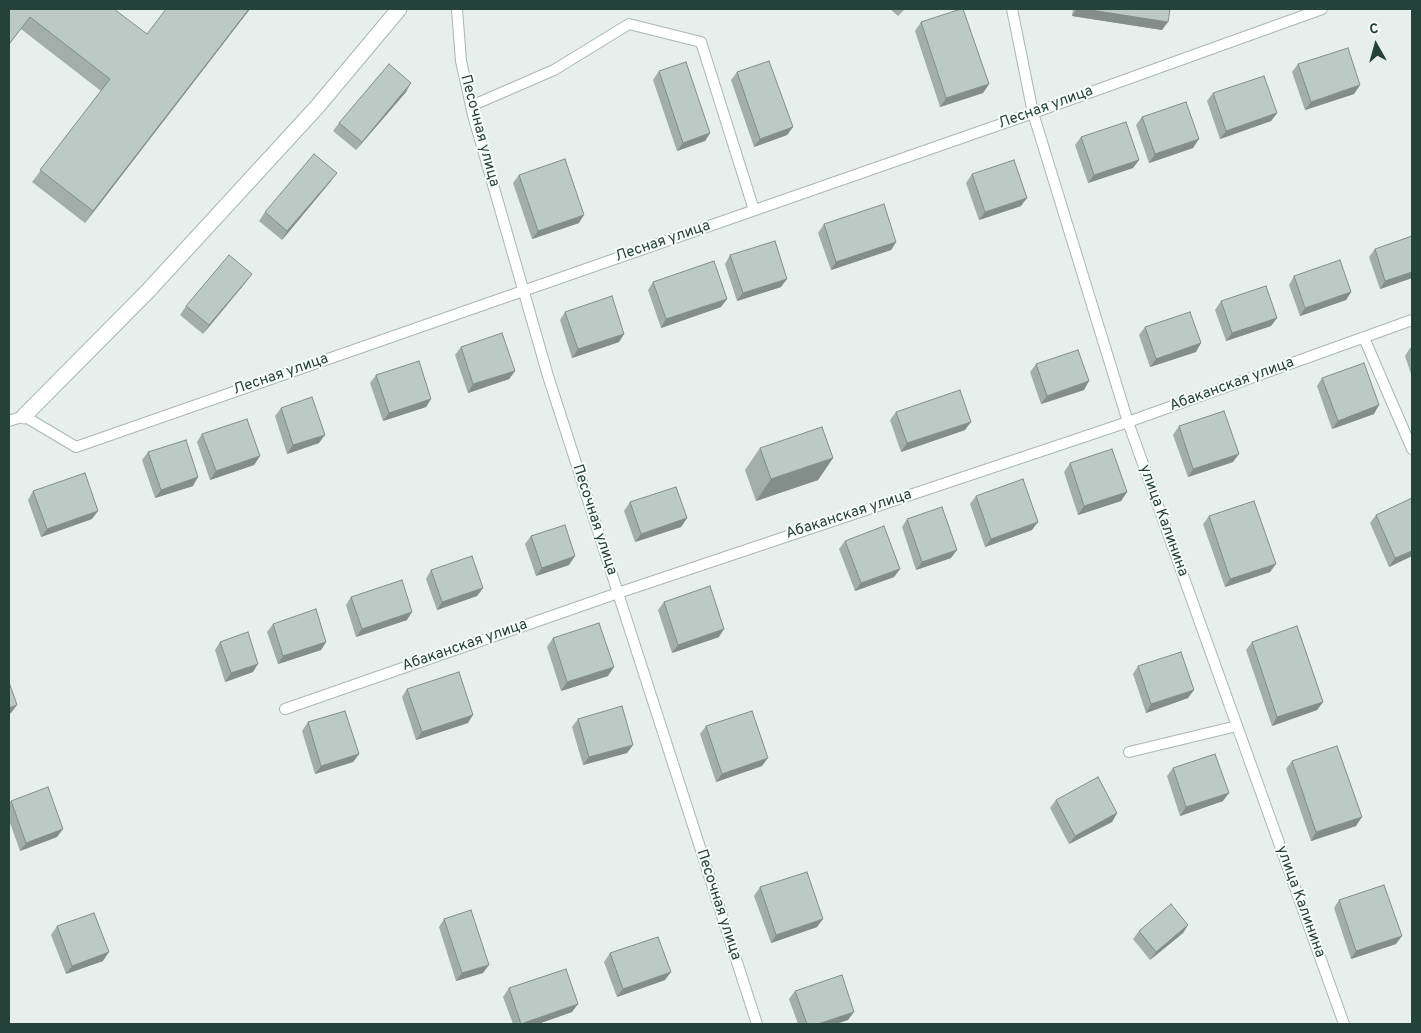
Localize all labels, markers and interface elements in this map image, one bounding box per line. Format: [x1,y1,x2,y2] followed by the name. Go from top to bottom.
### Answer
[1351,20,1401,70] north arrow
[1369,21,1380,39] text: С
[455,73,503,189] street label: Песочная улица
[996,83,1096,133] street label: Лесная улица
[613,217,713,267] street label: Лесная улица
[231,350,331,400] street label: Лесная улица
[1167,354,1297,416] street label: Абаканская улица
[568,462,620,578] street label: Песочная улица
[1134,463,1192,579] street label: улица Калинина
[784,486,914,544] street label: Абаканская улица
[400,616,530,676] street label: Абаканская улица
[1271,844,1329,960] street label: улица Калинина
[692,847,744,963] street label: Песочная улица

